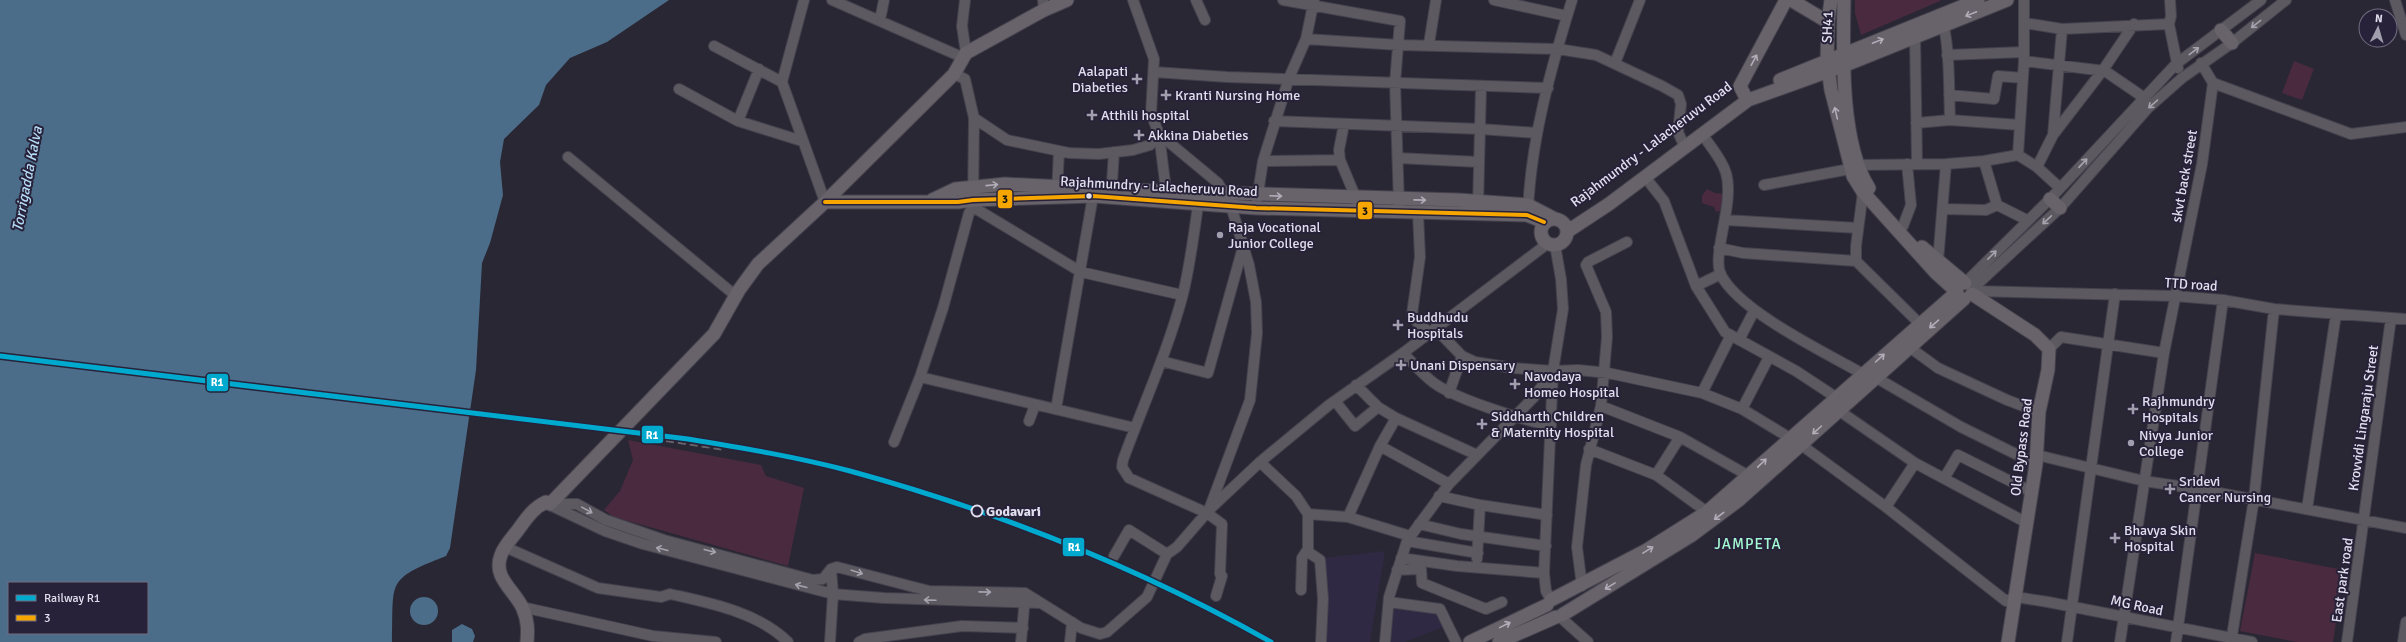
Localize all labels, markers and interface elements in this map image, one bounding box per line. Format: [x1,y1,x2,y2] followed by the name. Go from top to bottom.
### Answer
[2358,8,2398,48] north arrow
[1818,11,1837,43] street label: SH41
[1965,11,1977,19] one-way arrow
[2374,12,2383,25] text: N
[2250,20,2261,29] one-way arrow
[1872,37,1884,45] one-way arrow
[2189,46,2200,55] one-way arrow
[1751,54,1758,66] one-way arrow
[1072,63,1128,96] place label: Aalapati Diabeties
[1131,73,1143,85] marker: Aalapati Diabeties
[1567,78,1735,211] street label: Rajahmundry - Lalacheruvu Road
[1175,87,1300,104] place label: Kranti Nursing Home
[1160,89,1172,101] marker: Kranti Nursing Home
[2148,99,2158,108] one-way arrow
[1101,107,1190,124] place label: Atthili hospital
[1832,107,1840,120] one-way arrow
[1086,109,1098,121] marker: Atthili hospital
[8,124,46,233] water label: Torrigadda Kalva
[1148,127,1248,144] place label: Akkina Diabeties
[2168,128,2201,224] street label: skvt back street
[1133,129,1145,141] marker: Akkina Diabeties
[2079,157,2088,168] one-way arrow
[1060,173,1258,200] street label: Rajahmundry - Lalacheruvu Road
[985,182,998,189] one-way arrow
[997,189,1013,209] line badge: 3
[1084,191,1094,201] unlabelled marker
[1269,192,1282,200] one-way arrow
[1002,193,1008,206] text: 3
[1413,196,1426,203] one-way arrow
[1357,201,1373,220] line badge: 3
[1362,205,1368,218] text: 3
[2041,216,2052,225] one-way arrow
[1228,219,1321,252] place label: Raja Vocational Junior College
[1215,230,1225,240] marker: Raja Vocational Junior College
[1987,250,1997,260] one-way arrow
[2164,274,2218,295] street label: TTD road
[1407,309,1468,342] place label: Buddhudu Hospitals
[1392,319,1404,331] marker: Buddhudu Hospitals
[1929,320,1940,329] one-way arrow
[2345,344,2382,492] street label: Krovvidi Lingaraju Street
[1875,354,1885,363] one-way arrow
[1410,357,1515,374] place label: Unani Dispensary
[1395,359,1407,371] marker: Unani Dispensary
[1524,368,1619,401] place label: Navodaya Homeo Hospital
[206,373,229,392] line badge: R1
[211,376,223,389] text: R1
[1509,378,1521,390] marker: Navodaya Homeo Hospital
[2142,393,2215,426] place label: Rajhmundry Hospitals
[2007,397,2036,497] street label: Old Bypass Road
[2127,403,2139,415] marker: Rajhmundry Hospitals
[1491,408,1614,441] place label: Siddharth Children & Maternity Hospital
[1476,418,1488,430] marker: Siddharth Children & Maternity Hospital
[641,425,664,444] line badge: R1
[1811,425,1822,434] one-way arrow
[2139,427,2214,460] place label: Nivya Junior College
[646,429,658,442] text: R1
[2126,438,2136,448] marker: Nivya Junior College
[1757,458,1767,468] one-way arrow
[2179,473,2271,506] place label: Sridevi Cancer Nursing
[2164,483,2176,495] marker: Sridevi Cancer Nursing
[986,503,1041,520] place label: Godavari
[970,504,984,518] marker: Godavari
[581,506,593,514] one-way arrow
[1714,511,1725,520] one-way arrow
[2124,522,2196,555] place label: Bhavya Skin Hospital
[2109,532,2121,544] marker: Bhavya Skin Hospital
[1714,535,1782,553] district label: JAMPETA
[1062,537,1085,557] line badge: R1
[2328,537,2357,624] street label: East park road
[1068,541,1080,554] text: R1
[656,545,669,552] one-way arrow
[1642,545,1654,553] one-way arrow
[703,548,716,556] one-way arrow
[851,569,863,577] one-way arrow
[8,582,148,634] legend
[795,582,808,589] one-way arrow
[1604,583,1616,591] one-way arrow
[978,589,991,596] one-way arrow
[44,591,100,606] text: Railway R1
[2109,592,2165,619] street label: MG Road
[924,596,937,604] one-way arrow
[44,611,50,626] text: 3
[1498,621,1510,628] one-way arrow

